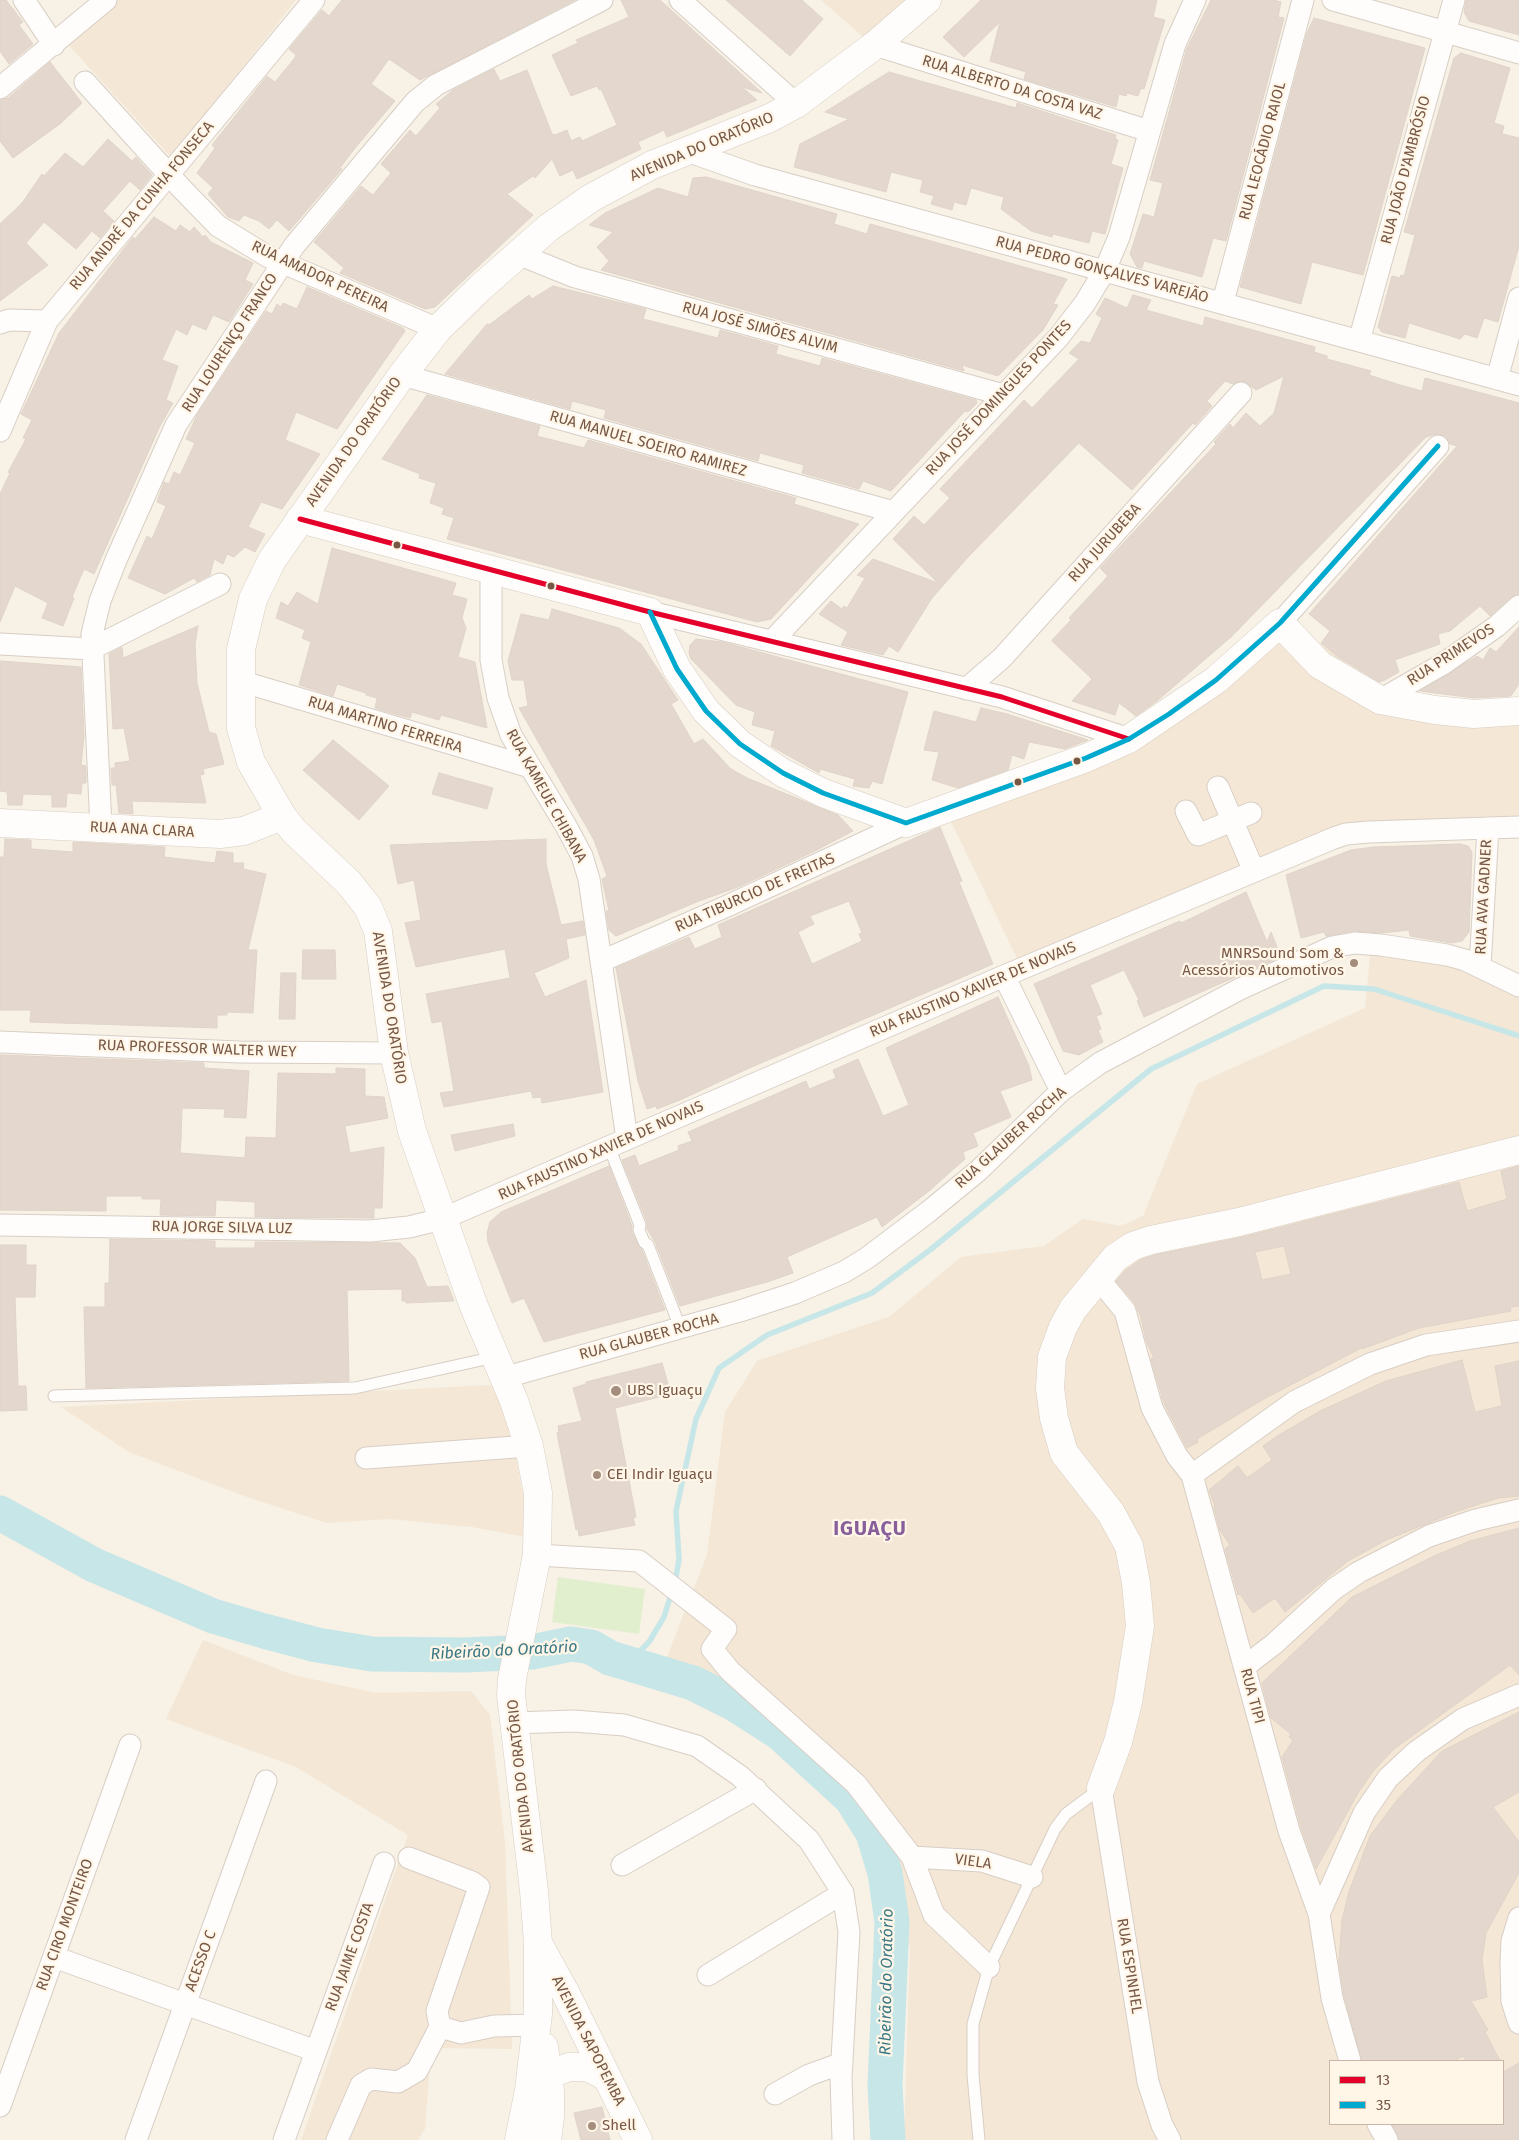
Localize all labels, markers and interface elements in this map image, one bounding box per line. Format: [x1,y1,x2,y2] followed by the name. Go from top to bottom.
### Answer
[920,52,1104,124] street label: RUA ALBERTO DA COSTA VAZ
[1236,80,1290,222] street label: RUA LEOCÁDIO RAIOL
[1377,94,1435,246] street label: RUA JOÃO D'AMBRÓSIO
[627,109,777,185] street label: AVENIDA DO ORATÓRIO
[66,118,218,294] street label: RUA ANDRÉ DA CUNHA FONSECA
[993,233,1211,307] street label: RUA PEDRO GONÇALVES VAREJÃO
[249,237,391,317] street label: RUA AMADOR PEREIRA
[178,270,282,416] street label: RUA LOURENÇO FRANCO
[680,299,840,357] street label: RUA JOSÉ SIMÕES ALVIM
[922,317,1076,479] street label: RUA JOSÉ DOMINGUES PONTES
[302,374,406,510] street label: AVENIDA DO ORATÓRIO
[547,407,749,481] street label: RUA MANUEL SOEIRO RAMIREZ
[1065,500,1145,586] street label: RUA JURUBEBA
[392,540,402,550] unlabelled marker
[546,581,556,591] unlabelled marker
[1404,620,1498,690] street label: RUA PRIMEVOS
[305,693,465,757] street label: RUA MARTINO FERREIRA
[502,726,590,866] street label: RUA KAMEUE CHIBANA
[1072,756,1082,766] unlabelled marker
[1013,777,1023,787] unlabelled marker
[89,818,195,842] street label: RUA ANA CLARA
[1472,839,1496,955] street label: RUA AVA GADNER
[672,850,838,936] street label: RUA TIBURCIO DE FREITAS
[368,930,410,1086] street label: AVENIDA DO ORATÓRIO
[867,938,1079,1042] street label: RUA FAUSTINO XAVIER DE NOVAIS
[1182,945,1344,980] place label: MNRSound Som & Acessórios Automotivos
[1348,957,1360,969] marker: MNRSound Som & Acessórios Automotivos
[97,1037,297,1061] street label: RUA PROFESSOR WALTER WEY
[952,1083,1070,1193] street label: RUA GLAUBER ROCHA
[496,1097,706,1205] street label: RUA FAUSTINO XAVIER DE NOVAIS
[151,1218,293,1238] street label: RUA JORGE SILVA LUZ
[577,1310,721,1364] street label: RUA GLAUBER ROCHA
[627,1382,703,1400] place label: UBS Iguaçu
[609,1384,623,1398] marker: UBS Iguaçu
[607,1466,713,1484] place label: CEI Indir Iguaçu
[591,1469,603,1481] marker: CEI Indir Iguaçu
[833,1517,907,1541] district label: IGUAÇU
[430,1638,578,1664] water label: Ribeirão do Oratório
[1236,1666,1268,1726] street label: RUA TIPI
[504,1698,538,1854] street label: AVENIDA DO ORATÓRIO
[953,1851,993,1873] street label: VIELA
[33,1857,97,1993] street label: RUA CIRO MONTEIRO
[322,1900,378,2014] street label: RUA JAIME COSTA
[876,1908,898,2056] water label: Ribeirão do Oratório
[1113,1917,1145,2015] street label: RUA ESPINHEL
[182,1928,220,1994] street label: ACESSO C
[547,1973,629,2109] street label: AVENIDA SAPOPEMBA
[1329,2060,1504,2125] legend
[1376,2071,1390,2089] text: 13
[1376,2096,1391,2114] text: 35
[602,2117,636,2135] place label: Shell
[586,2120,598,2132] marker: Shell

